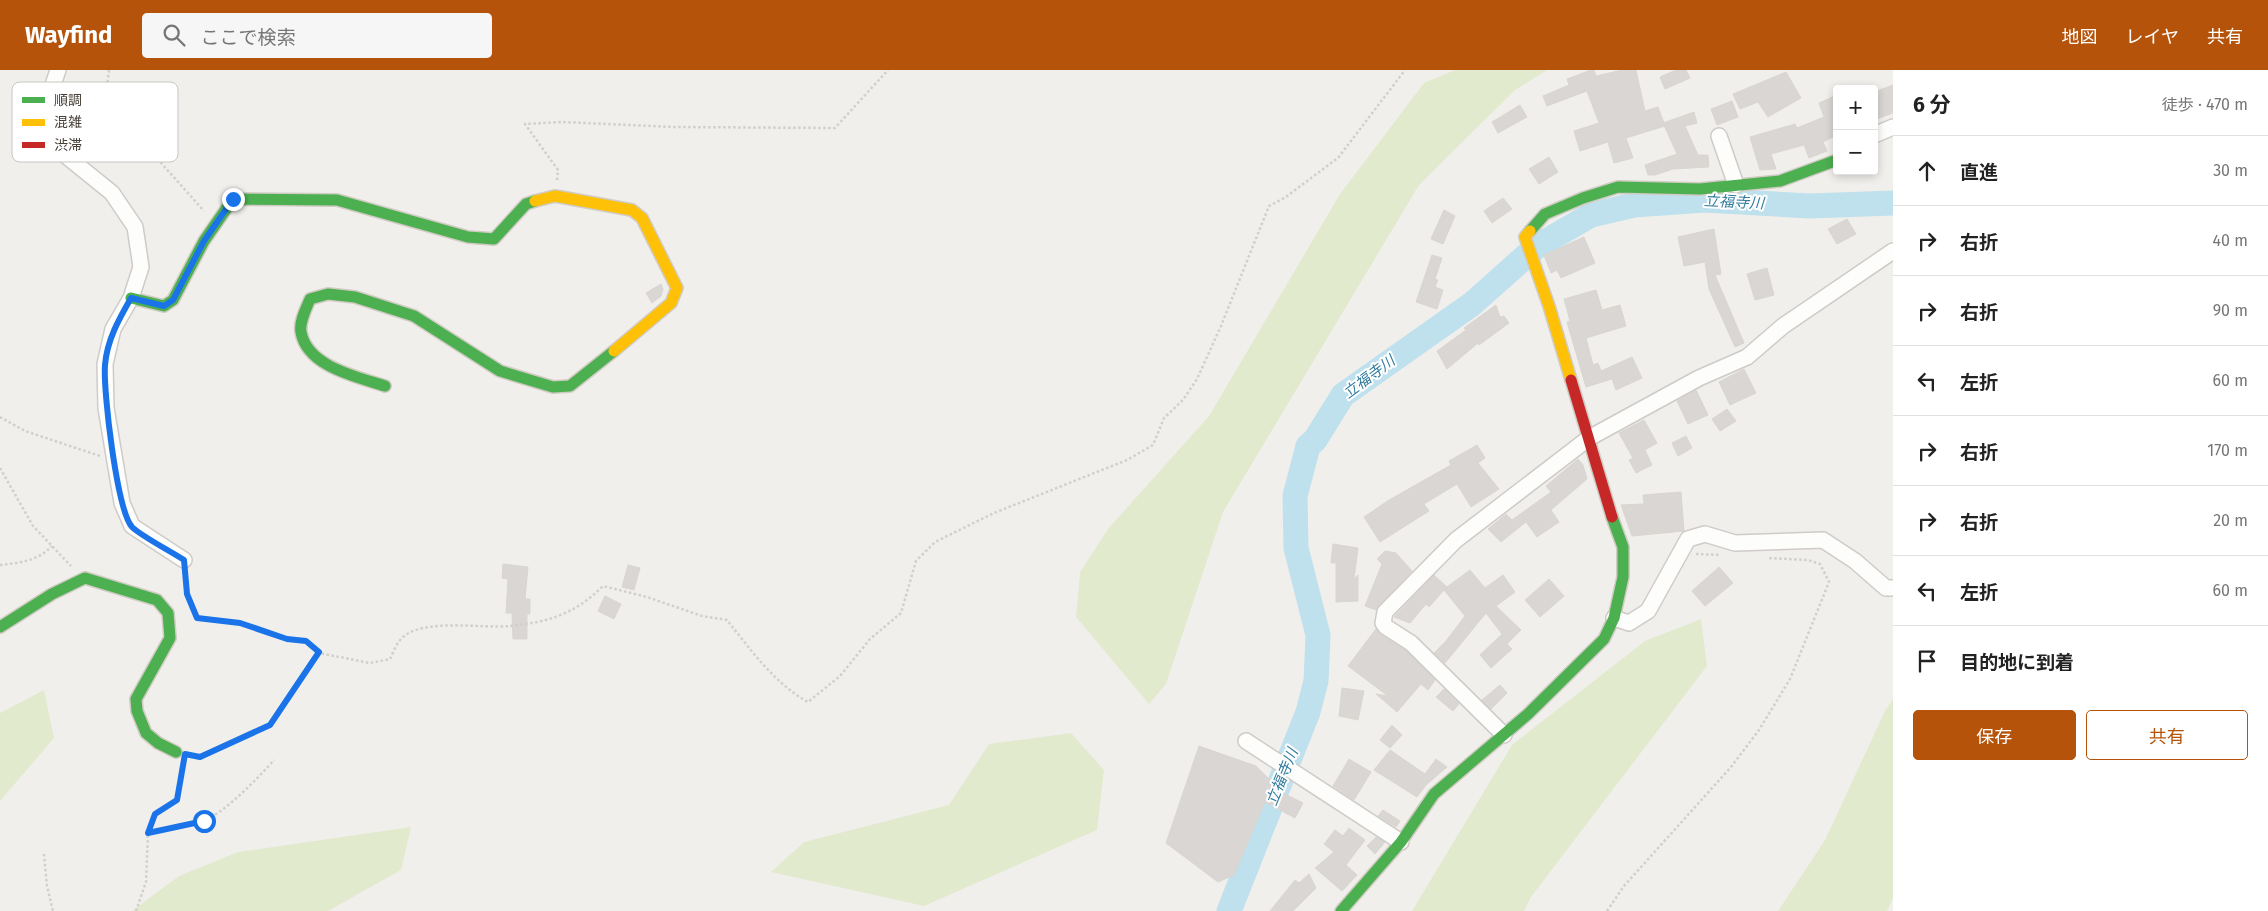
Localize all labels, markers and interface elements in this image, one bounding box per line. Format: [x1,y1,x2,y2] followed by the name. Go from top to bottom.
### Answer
[142,13,492,58] search box
[25,21,112,49] text: Wayfind
[160,21,188,49] icon: search
[200,26,295,49] text: ここで検索
[2062,26,2098,48] text: 地図
[2126,26,2179,48] text: レイヤ
[2207,26,2243,48] text: 共有
[12,82,178,162] legend
[1833,85,1878,175] map controls
[1833,85,1878,130] button: +
[54,92,82,109] text: 順調
[1913,92,1951,118] text: 6 分
[2162,95,2248,114] text: 徒歩 · 470 m
[54,114,82,131] text: 混雑
[1833,130,1878,175] button: −
[54,137,82,154] text: 渋滞
[1913,157,1941,185] icon: ahead
[1960,161,1998,184] text: 直進
[2213,161,2248,180] text: 30 m
[222,188,245,211] route end
[1704,191,1766,213] water label: 立福寺川
[1913,227,1941,255] icon: right
[1960,231,1998,254] text: 右折
[2213,231,2248,250] text: 40 m
[1913,297,1941,325] icon: right
[1960,301,1998,324] text: 右折
[2213,301,2248,320] text: 90 m
[1340,351,1400,402] water label: 立福寺川
[1913,367,1941,395] icon: left
[1960,371,1998,394] text: 左折
[2213,371,2248,390] text: 60 m
[1913,437,1941,465] icon: right
[1960,441,1998,464] text: 右折
[2207,441,2248,460] text: 170 m
[1913,507,1941,535] icon: right
[1960,511,1998,534] text: 右折
[2213,511,2248,530] text: 20 m
[1913,577,1941,605] icon: left
[1960,581,1998,604] text: 左折
[2213,581,2248,600] text: 60 m
[1913,647,1941,675] icon: arrive
[1960,651,2074,674] text: 目的地に到着
[1913,710,2076,760] button: 保存
[2086,710,2248,760] button: 共有
[1262,744,1302,808] water label: 立福寺川
[193,810,216,833] route start

